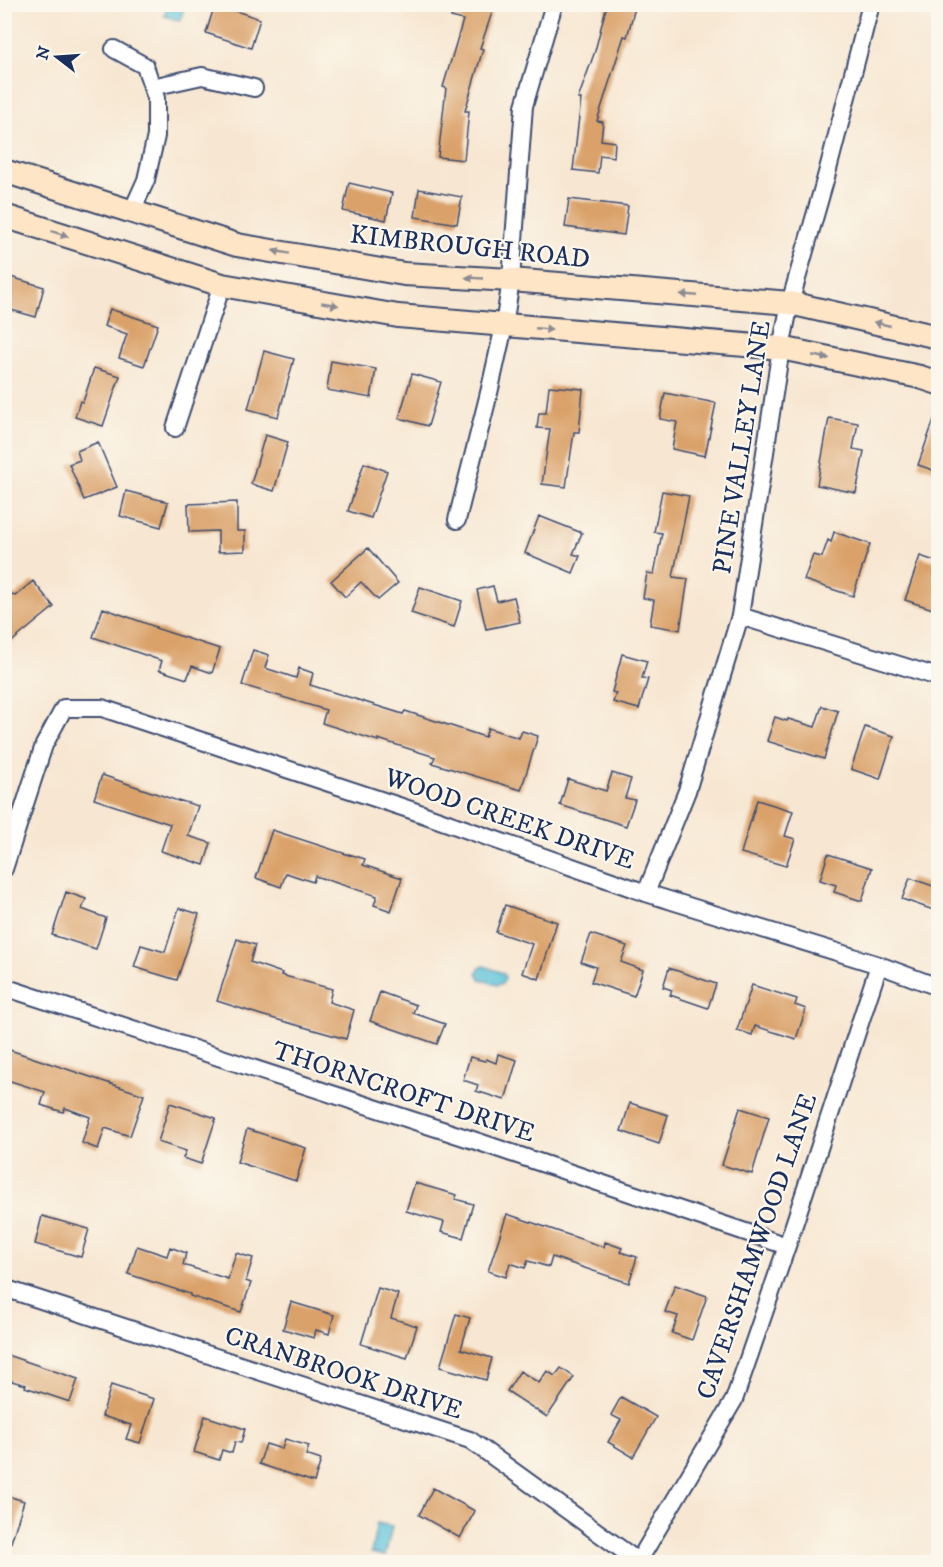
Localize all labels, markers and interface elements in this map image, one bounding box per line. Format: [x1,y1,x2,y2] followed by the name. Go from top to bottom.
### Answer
[27,27,87,87] north arrow
[32,44,55,62] text: N
[348,218,591,277] street label: KIMBROUGH ROAD
[51,229,69,239] one-way arrow
[271,248,290,257] one-way arrow
[464,273,483,282] one-way arrow
[680,290,699,300] one-way arrow
[320,300,339,309] one-way arrow
[706,318,779,576] street label: PINE VALLEY LANE
[872,319,891,328] one-way arrow
[535,324,554,334] one-way arrow
[812,352,831,362] one-way arrow
[379,761,639,878] street label: WOOD CREEK DRIVE
[268,1034,539,1150] street label: THORNCROFT DRIVE
[689,1089,825,1404] street label: CAVERSHAMWOOD LANE
[220,1319,467,1427] street label: CRANBROOK DRIVE

